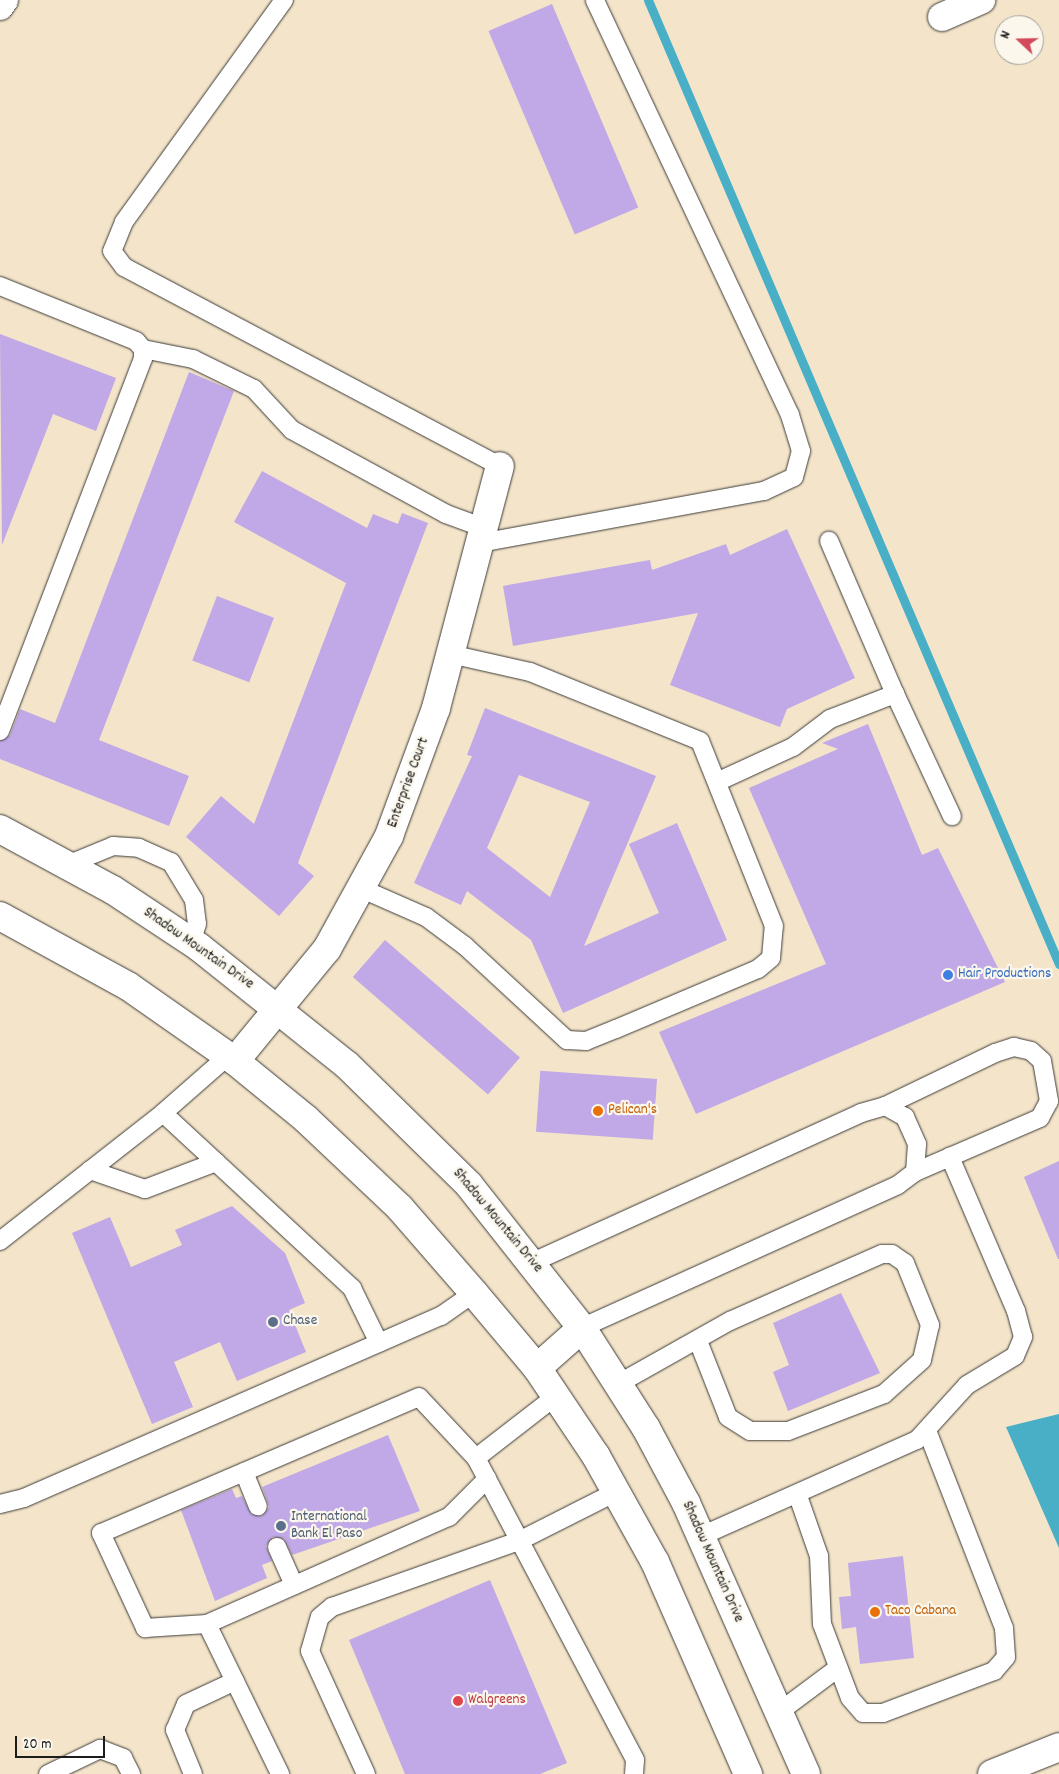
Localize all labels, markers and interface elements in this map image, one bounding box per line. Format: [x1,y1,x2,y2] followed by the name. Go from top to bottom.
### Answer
[994,15,1044,65] north arrow
[995,28,1017,42] text: N
[384,735,434,831] street label: Enterprise Court
[139,904,257,994] street label: Shadow Mountain Drive
[958,966,1051,984] place label: Hair Productions
[942,969,954,981] marker: Hair Productions
[608,1102,657,1120] place label: Pelican's
[592,1105,604,1117] marker: Pelican's
[448,1165,546,1277] street label: Shadow Mountain Drive
[283,1313,317,1331] place label: Chase
[267,1316,279,1328] marker: Chase
[677,1499,747,1625] street label: Shadow Mountain Drive
[291,1508,367,1543] place label: International Bank El Paso
[275,1520,287,1532] marker: International Bank El Paso
[885,1603,956,1621] place label: Taco Cabana
[869,1606,881,1618] marker: Taco Cabana
[468,1692,526,1710] place label: Walgreens
[452,1695,464,1707] marker: Walgreens
[18,1726,108,1758] scale bar
[23,1734,51,1756] text: 20 m

